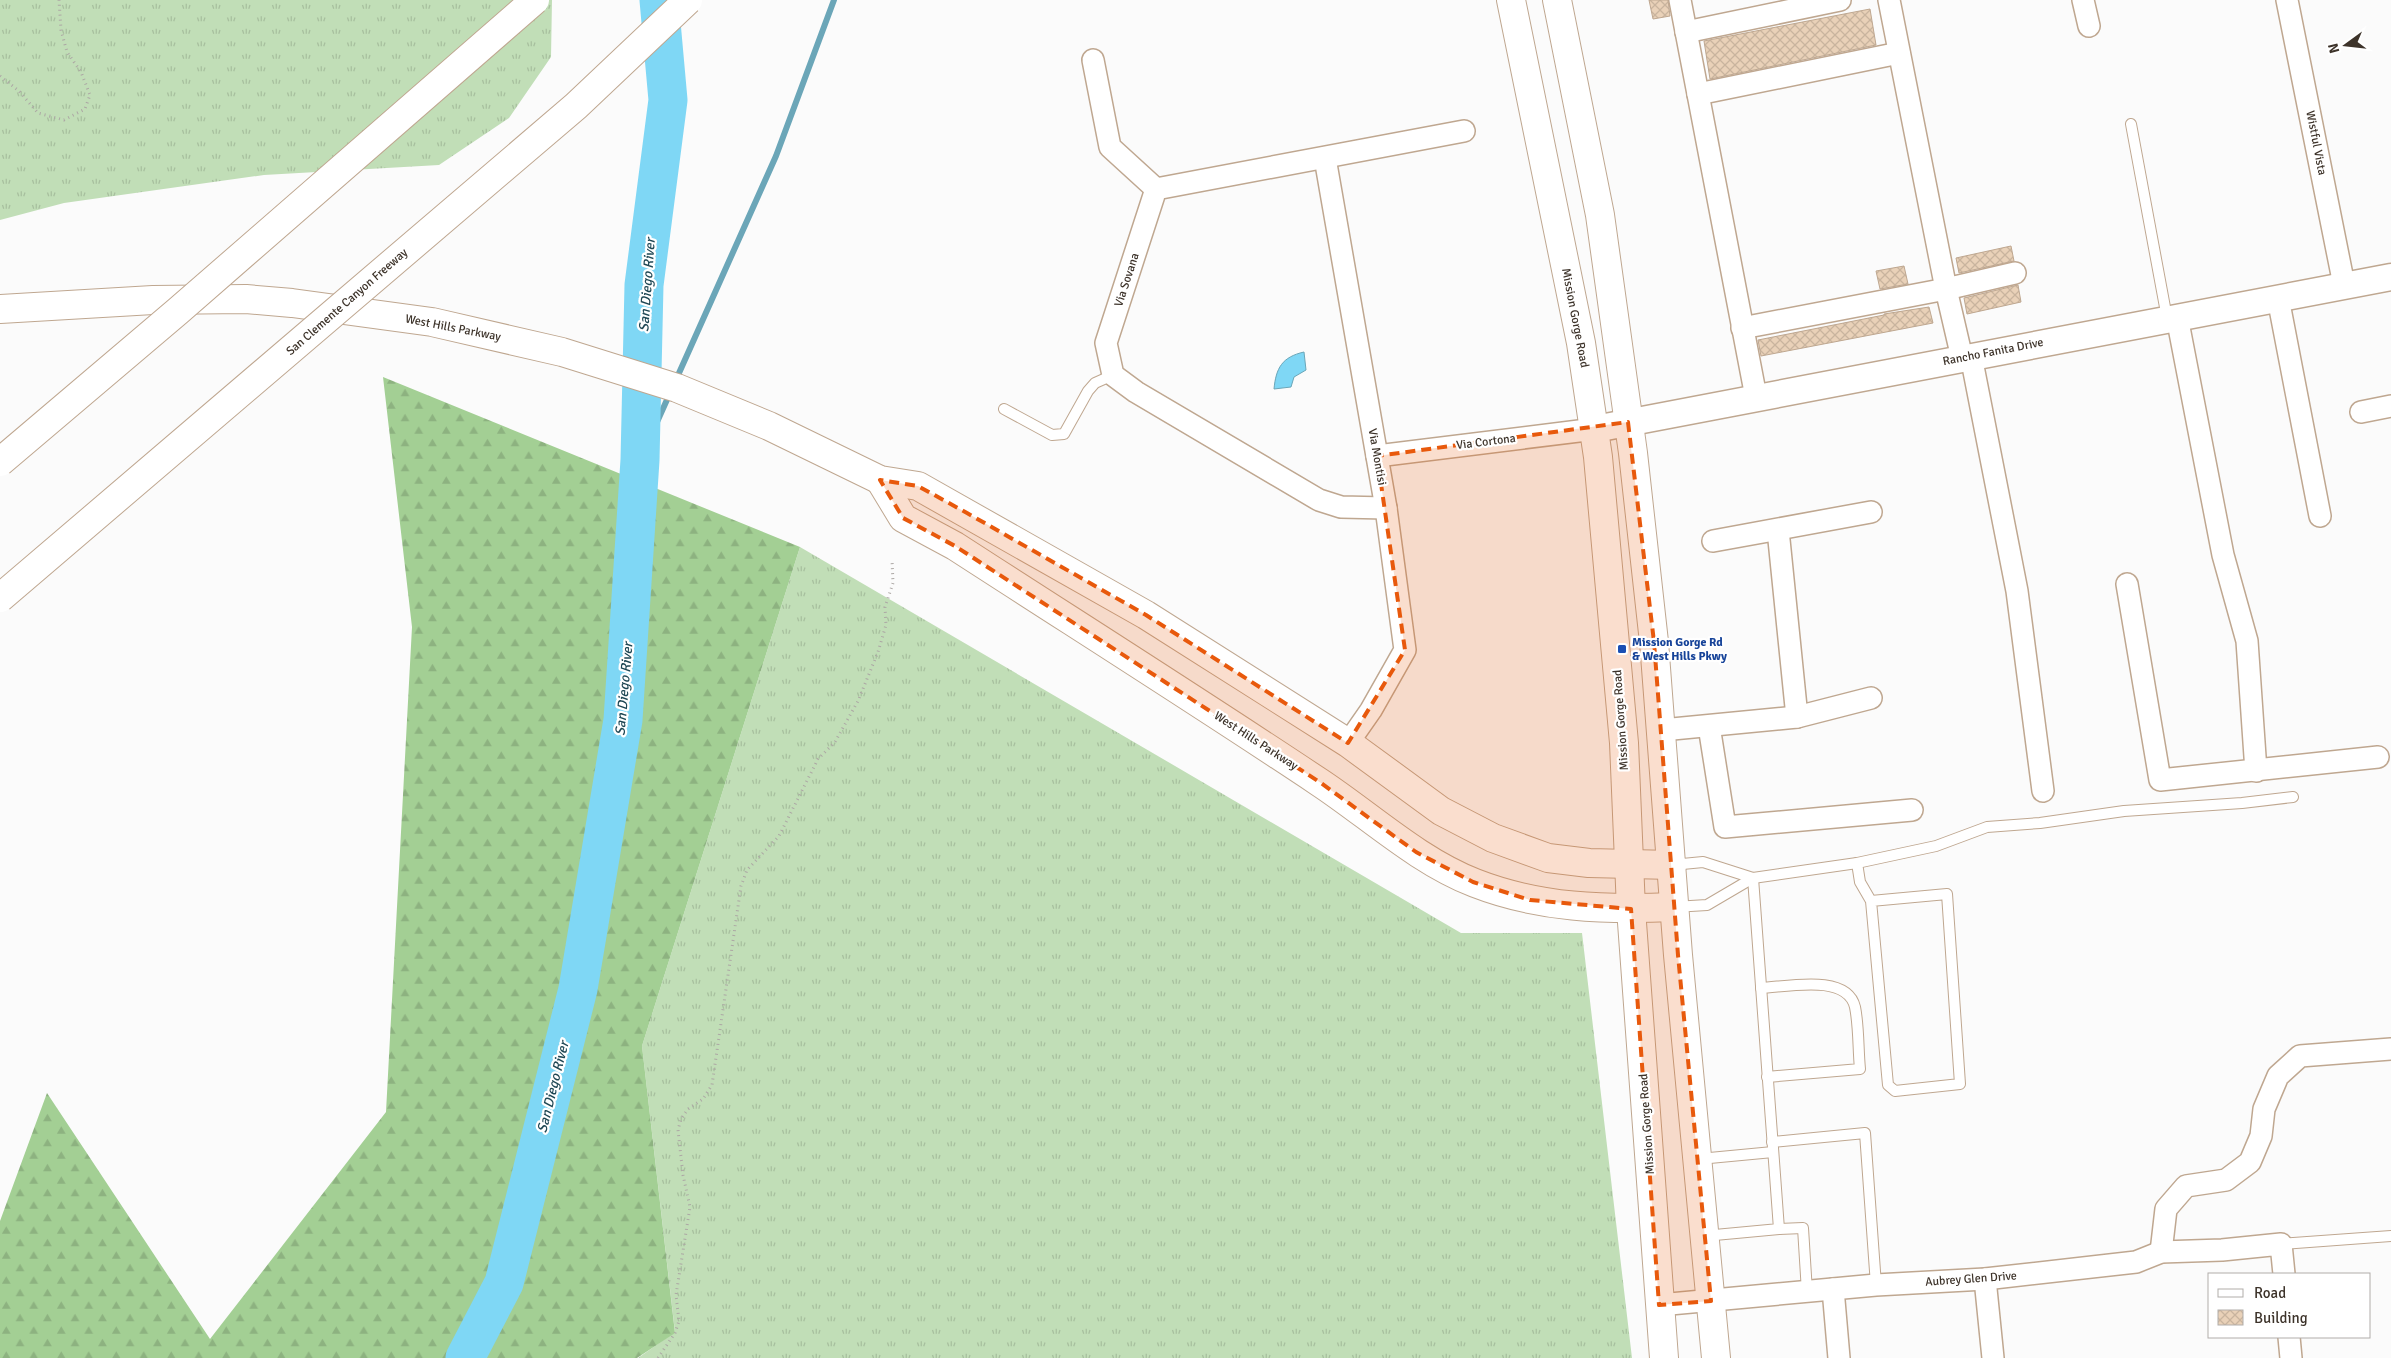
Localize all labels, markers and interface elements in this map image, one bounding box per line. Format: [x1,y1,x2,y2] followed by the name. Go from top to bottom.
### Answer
[2321,20,2371,70] north arrow
[2324,41,2343,55] text: N
[2302,109,2330,177] street label: Wistful Vista
[635,236,659,332] water label: San Diego River
[283,245,411,359] street label: San Clemente Canyon Freeway
[1111,251,1143,309] street label: Via Sovana
[1558,267,1592,369] street label: Mission Gorge Road
[404,311,502,345] street label: West Hills Parkway
[1941,335,2045,369] street label: Rancho Fanita Drive
[1365,427,1389,487] street label: Via Montisi
[1455,431,1517,453] street label: Via Cortona
[1632,635,1727,664] place label: Mission Gorge Rd & West Hills Pkwy
[611,640,637,736] water label: San Diego River
[1616,643,1628,655] marker: Mission Gorge Rd & West Hills Pkwy
[1610,669,1632,771] street label: Mission Gorge Road
[1211,708,1301,774] street label: West Hills Parkway
[533,1038,573,1134] water label: San Diego River
[1636,1073,1658,1175] street label: Mission Gorge Road
[1925,1268,2017,1290] street label: Aubrey Glen Drive
[2208,1273,2371,1338] legend
[2254,1284,2286,1302] text: Road
[2254,1309,2308,1327] text: Building

